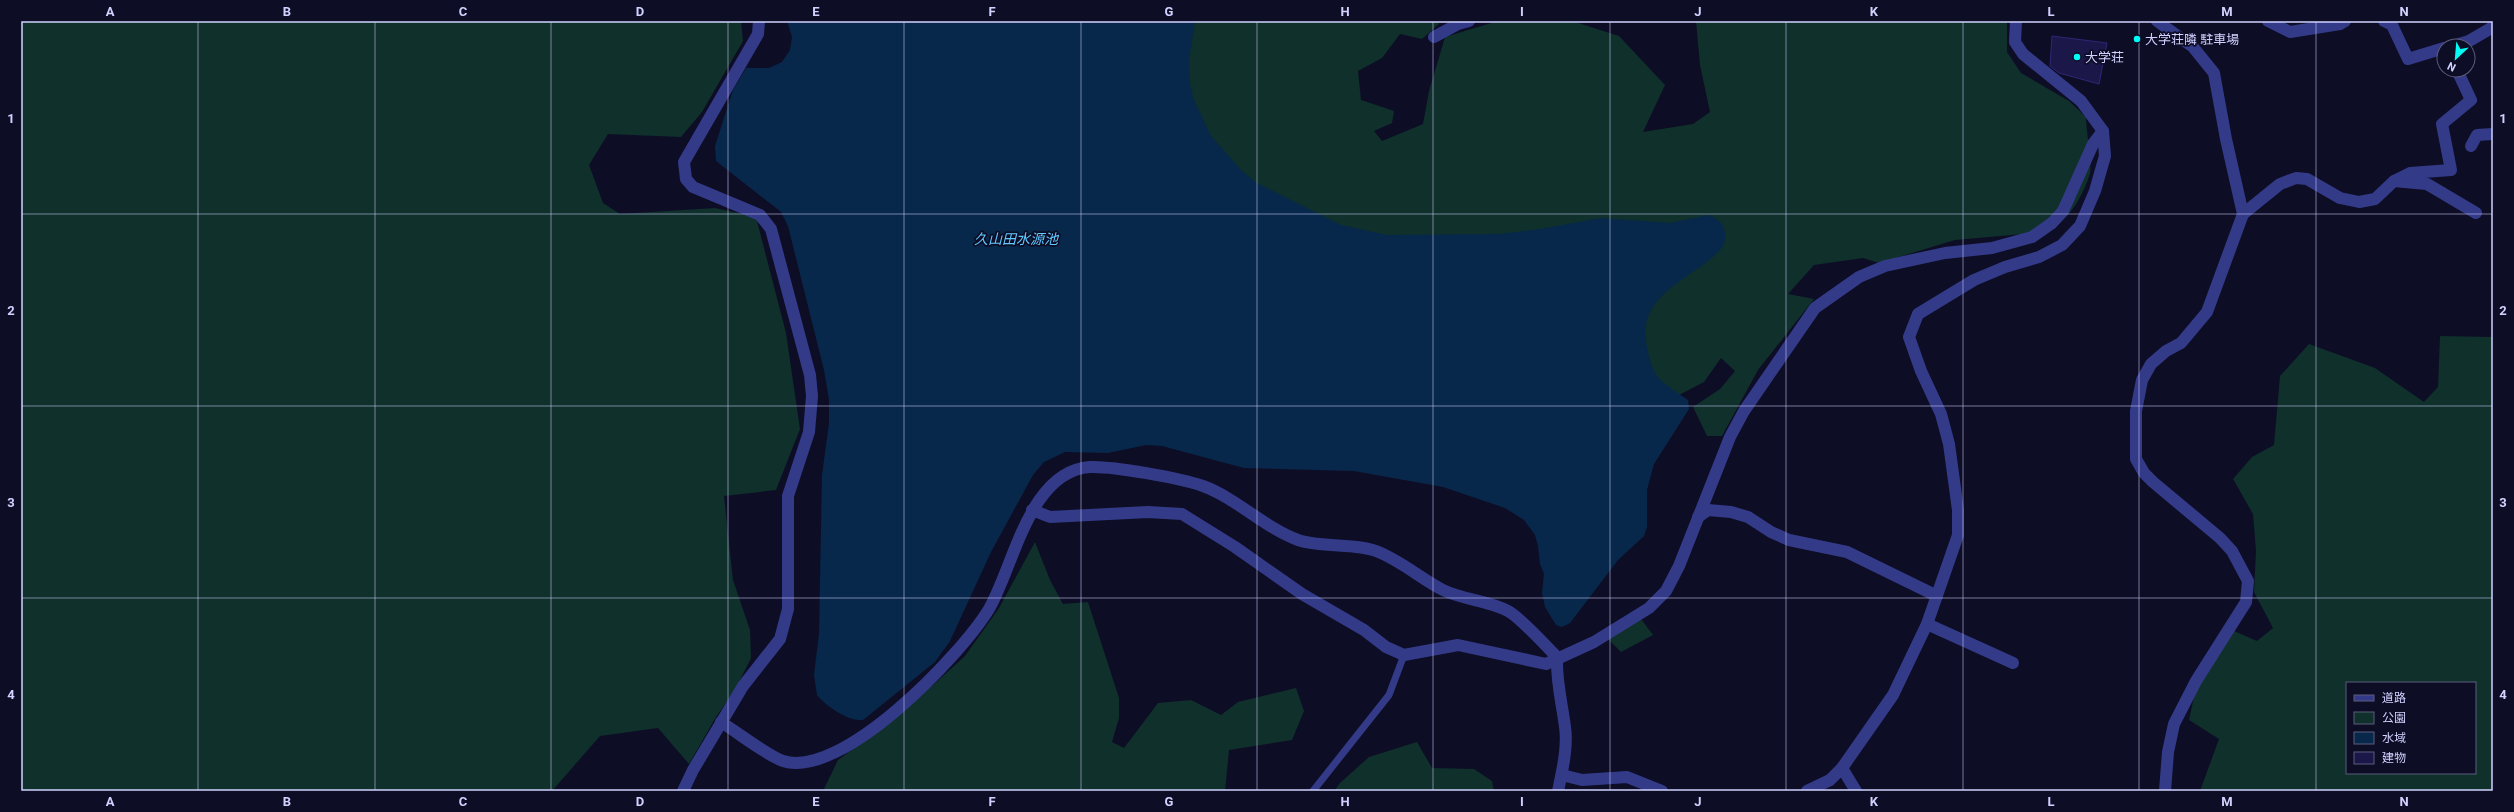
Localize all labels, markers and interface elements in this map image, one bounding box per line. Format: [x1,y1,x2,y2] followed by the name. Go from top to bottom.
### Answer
[106,4,115,19] text: A
[283,4,291,19] text: B
[459,4,468,19] text: C
[636,4,644,19] text: D
[812,4,820,19] text: E
[988,4,996,19] text: F
[1165,4,1174,19] text: G
[1340,4,1350,19] text: H
[1520,4,1524,19] text: I
[1694,4,1702,19] text: J
[1870,4,1879,19] text: K
[2047,4,2055,19] text: L
[2221,4,2233,19] text: M
[2399,4,2409,19] text: N
[2145,32,2239,47] place label: 大学荘隣 駐車場
[2132,34,2142,44] marker: 大学荘隣 駐車場
[2436,38,2476,78] north arrow
[2085,50,2124,65] place label: 大学荘
[2072,52,2082,62] marker: 大学荘
[2445,59,2458,74] text: N
[7,111,15,126] text: 1
[2499,111,2507,126] text: 1
[974,231,1060,247] water label: 久山田水源池
[7,303,15,318] text: 2
[2499,303,2507,318] text: 2
[7,495,15,510] text: 3
[2499,495,2507,510] text: 3
[2346,682,2476,774] legend
[7,687,15,702] text: 4
[2499,687,2507,702] text: 4
[2382,691,2406,705] text: 道路
[2382,711,2406,725] text: 公園
[2382,731,2406,745] text: 水域
[2382,751,2406,765] text: 建物
[106,794,115,809] text: A
[283,794,291,809] text: B
[459,794,468,809] text: C
[636,794,644,809] text: D
[812,794,820,809] text: E
[988,794,996,809] text: F
[1165,794,1174,809] text: G
[1340,794,1350,809] text: H
[1520,794,1524,809] text: I
[1694,794,1702,809] text: J
[1870,794,1879,809] text: K
[2047,794,2055,809] text: L
[2221,794,2233,809] text: M
[2399,794,2409,809] text: N

